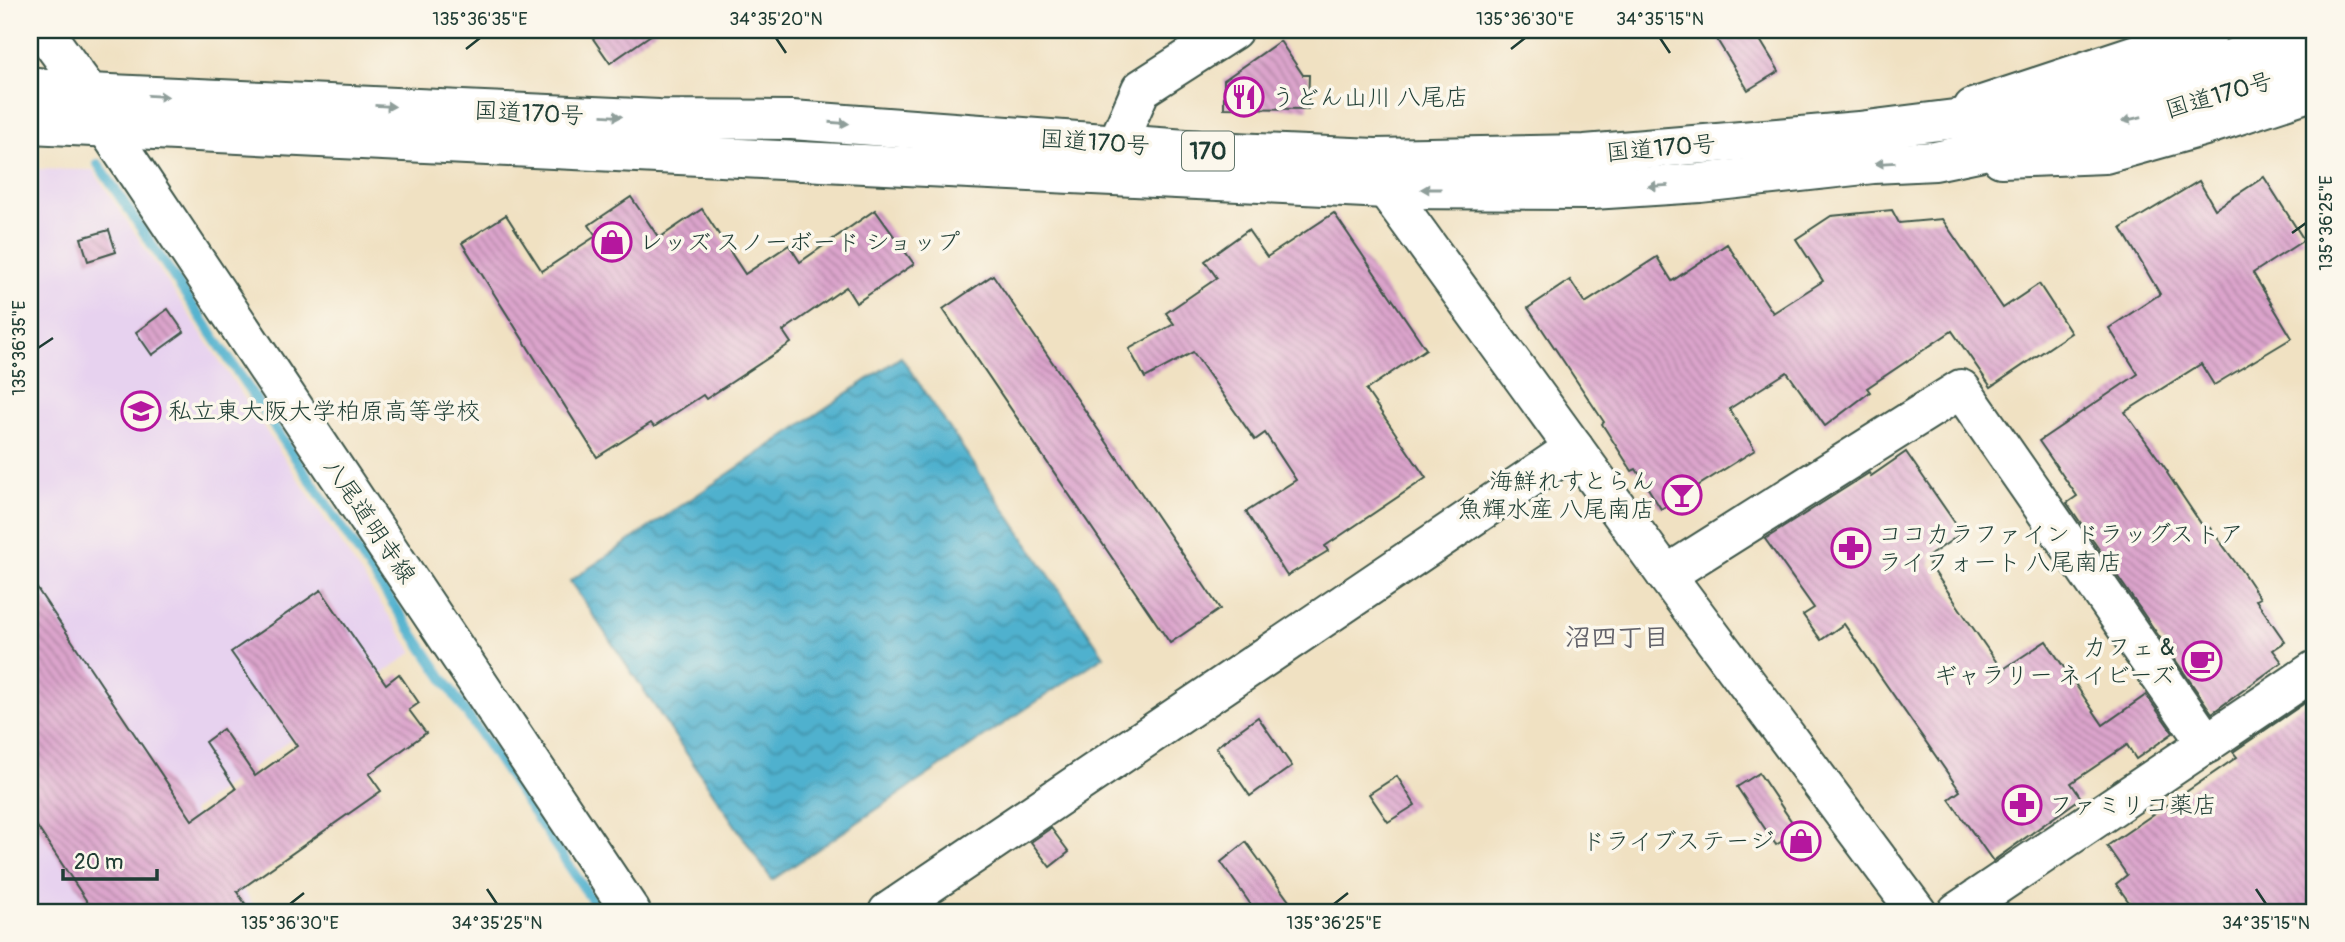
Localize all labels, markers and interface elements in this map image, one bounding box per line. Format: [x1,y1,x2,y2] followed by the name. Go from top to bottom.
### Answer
[432,8,528,31] text: 135°36'35"E
[729,8,823,31] text: 34°35'20"N
[1476,8,1574,31] text: 135°36'30"E
[1616,8,1704,31] text: 34°35'15"N
[2162,66,2276,125] street label: 国道170号
[1223,76,1265,118] restaurant icon: うどん山川 八尾店
[1271,83,1469,112] place label: うどん山川 八尾店
[147,90,169,101] one-way arrow
[473,96,585,131] street label: 国道170号
[374,101,396,112] one-way arrow
[601,111,623,122] one-way arrow
[2121,114,2143,125] one-way arrow
[829,118,851,129] one-way arrow
[1039,124,1151,161] street label: 国道170号
[1605,129,1717,168] street label: 国道170号
[1182,132,1234,170] road number: 170
[1874,158,1896,169] one-way arrow
[2315,175,2338,271] text: 135°36'25"E
[1647,180,1669,191] one-way arrow
[1420,183,1442,195] one-way arrow
[591,221,633,263] shop icon: レッズ スノーボード ショップ
[639,228,960,257] place label: レッズ スノーボード ショップ
[8,300,31,396] text: 135°36'35"E
[120,390,162,432] school or university icon: 私立東大阪大学柏原高等学校
[168,397,480,426] place label: 私立東大阪大学柏原高等学校
[317,453,422,589] street label: 八尾道明寺線
[1458,467,1655,524] place label: 海鮮れすとらん 魚輝水産 八尾南店
[1661,474,1703,516] bar icon: 海鮮れすとらん 魚輝水産 八尾南店
[1878,520,2244,577] place label: ココカラファイン ドラッグストア ライフォート 八尾南店
[1830,527,1872,569] pharmacy icon: ココカラファイン ドラッグストア ライフォート 八尾南店
[1565,622,1669,654] district label: 沼四丁目
[1933,633,2175,690] place label: カフェ & ギャラリー ネイビーズ
[2181,640,2223,682] cafe icon: カフェ & ギャラリー ネイビーズ
[2001,784,2043,826] pharmacy icon: ファミリコ薬店
[2049,791,2217,820] place label: ファミリコ薬店
[1780,820,1822,862] shop icon: ドライブステージ
[1582,827,1774,856] place label: ドライブステージ
[63,837,158,881] scale bar
[74,849,123,876] text: 20 m
[241,912,339,935] text: 135°36'30"E
[451,912,543,935] text: 34°35'25"N
[1286,912,1382,935] text: 135°36'25"E
[2222,912,2310,935] text: 34°35'15"N

